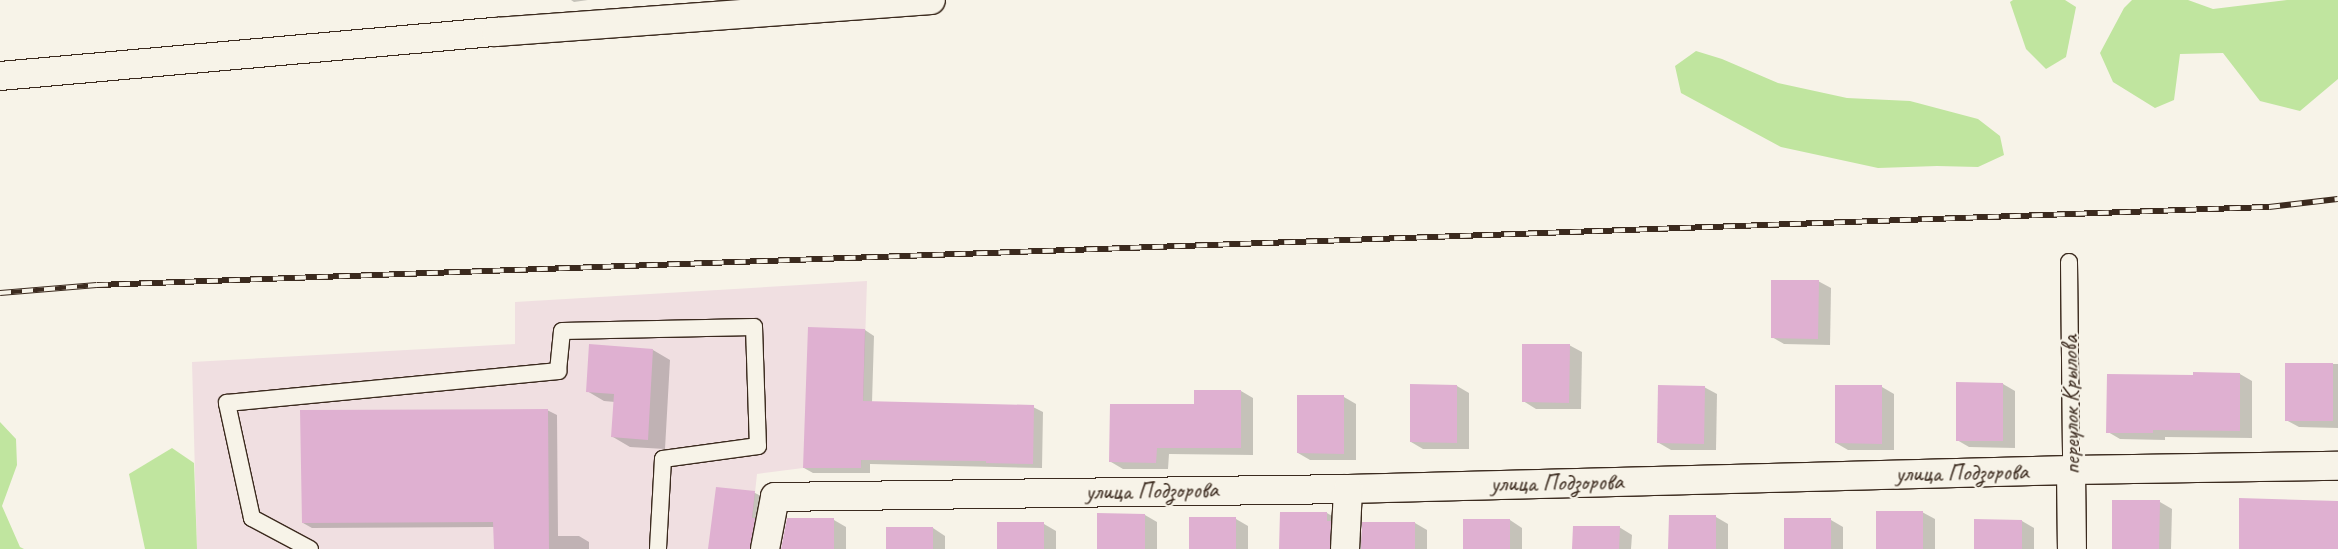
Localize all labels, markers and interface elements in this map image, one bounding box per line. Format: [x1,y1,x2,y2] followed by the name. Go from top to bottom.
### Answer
[2055,335,2087,475] street label: переулок Крылова
[1895,457,2029,489] street label: улица Подзорова
[1490,467,1624,499] street label: улица Подзорова
[1085,475,1219,507] street label: улица Подзорова

